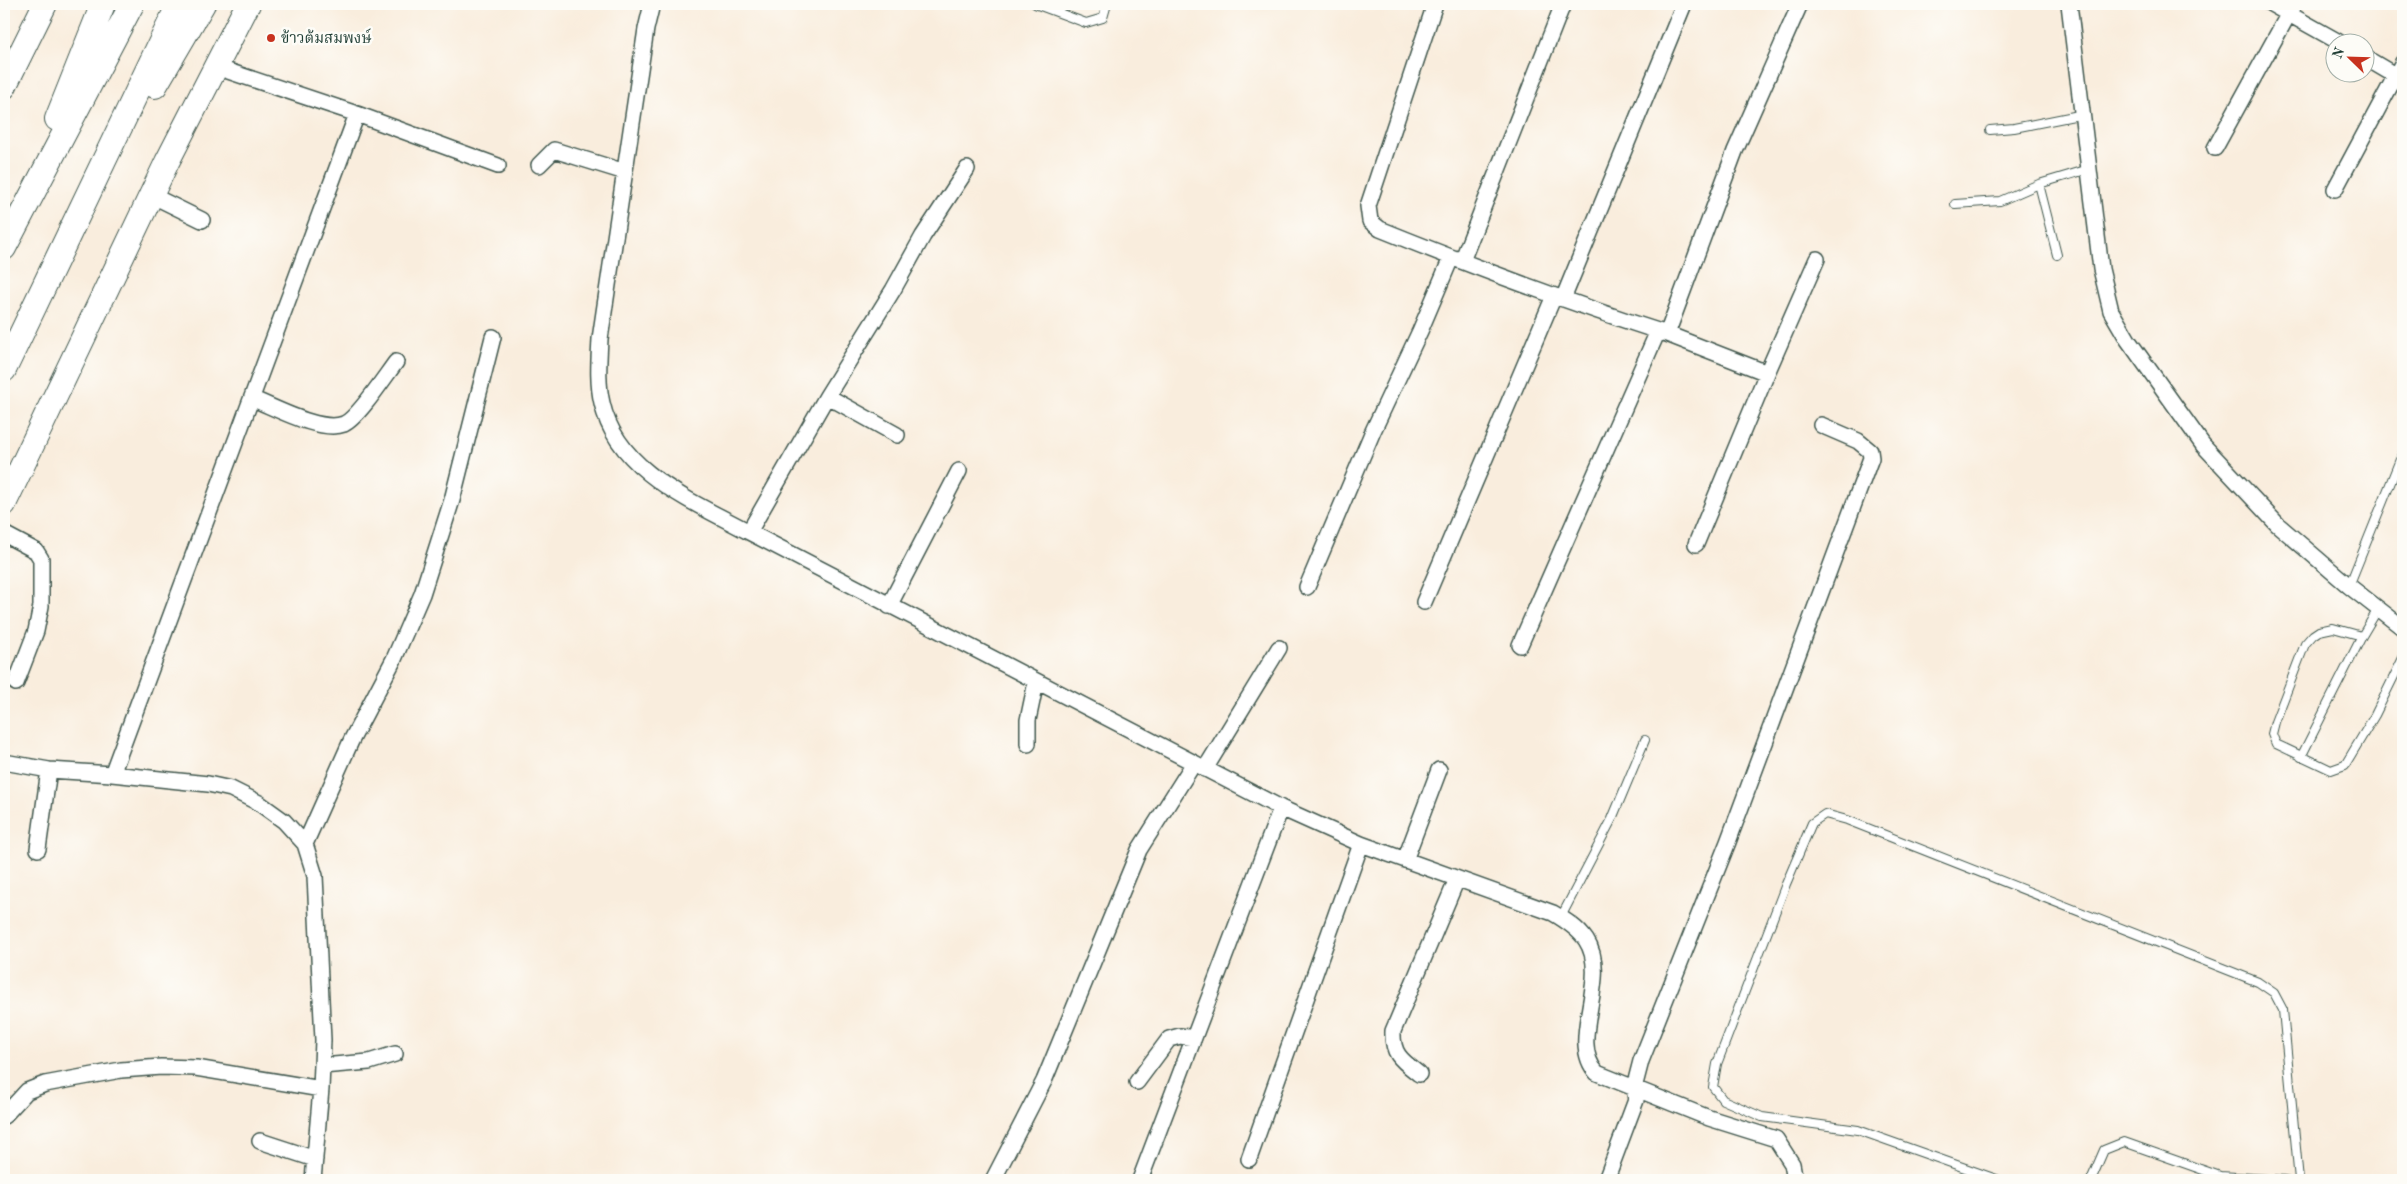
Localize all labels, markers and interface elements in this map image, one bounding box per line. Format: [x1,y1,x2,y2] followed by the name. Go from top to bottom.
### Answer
[281,28,372,47] place label: ข้าวต้มสมพงษ์
[265,32,277,44] marker: ข้าวต้มสมพงษ์
[2324,32,2374,82] north arrow
[2330,45,2348,61] text: N

